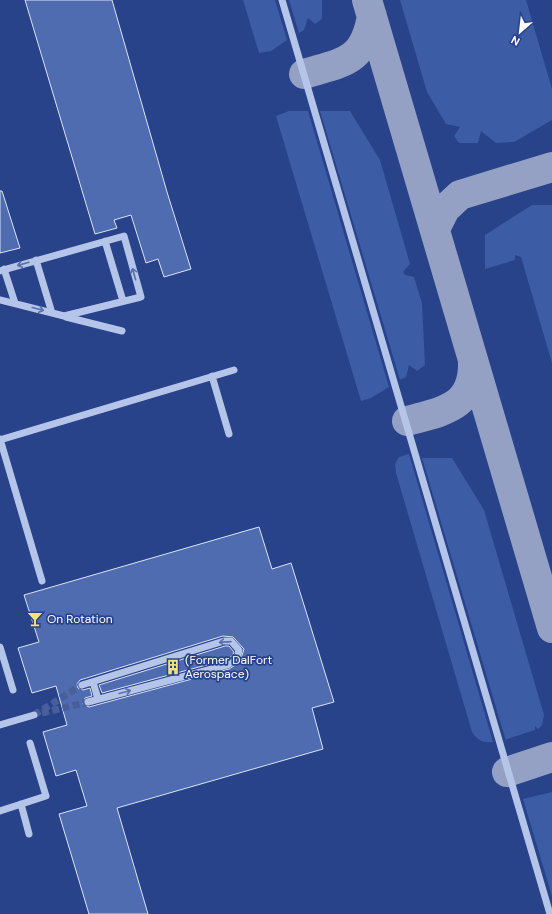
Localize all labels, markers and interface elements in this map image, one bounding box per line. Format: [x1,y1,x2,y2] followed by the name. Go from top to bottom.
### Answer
[500,12,540,52] north arrow
[508,33,522,49] text: N
[17,261,30,268] one-way arrow
[130,268,137,281] one-way arrow
[31,306,44,314] one-way arrow
[26,610,44,628] bar icon: On Rotation
[47,611,113,627] place label: On Rotation
[219,638,232,645] one-way arrow
[185,652,273,682] place label: (Former DalFort Aerospace)
[164,658,182,676] building icon: (Former DalFort Aerospace)
[118,687,131,695] one-way arrow

